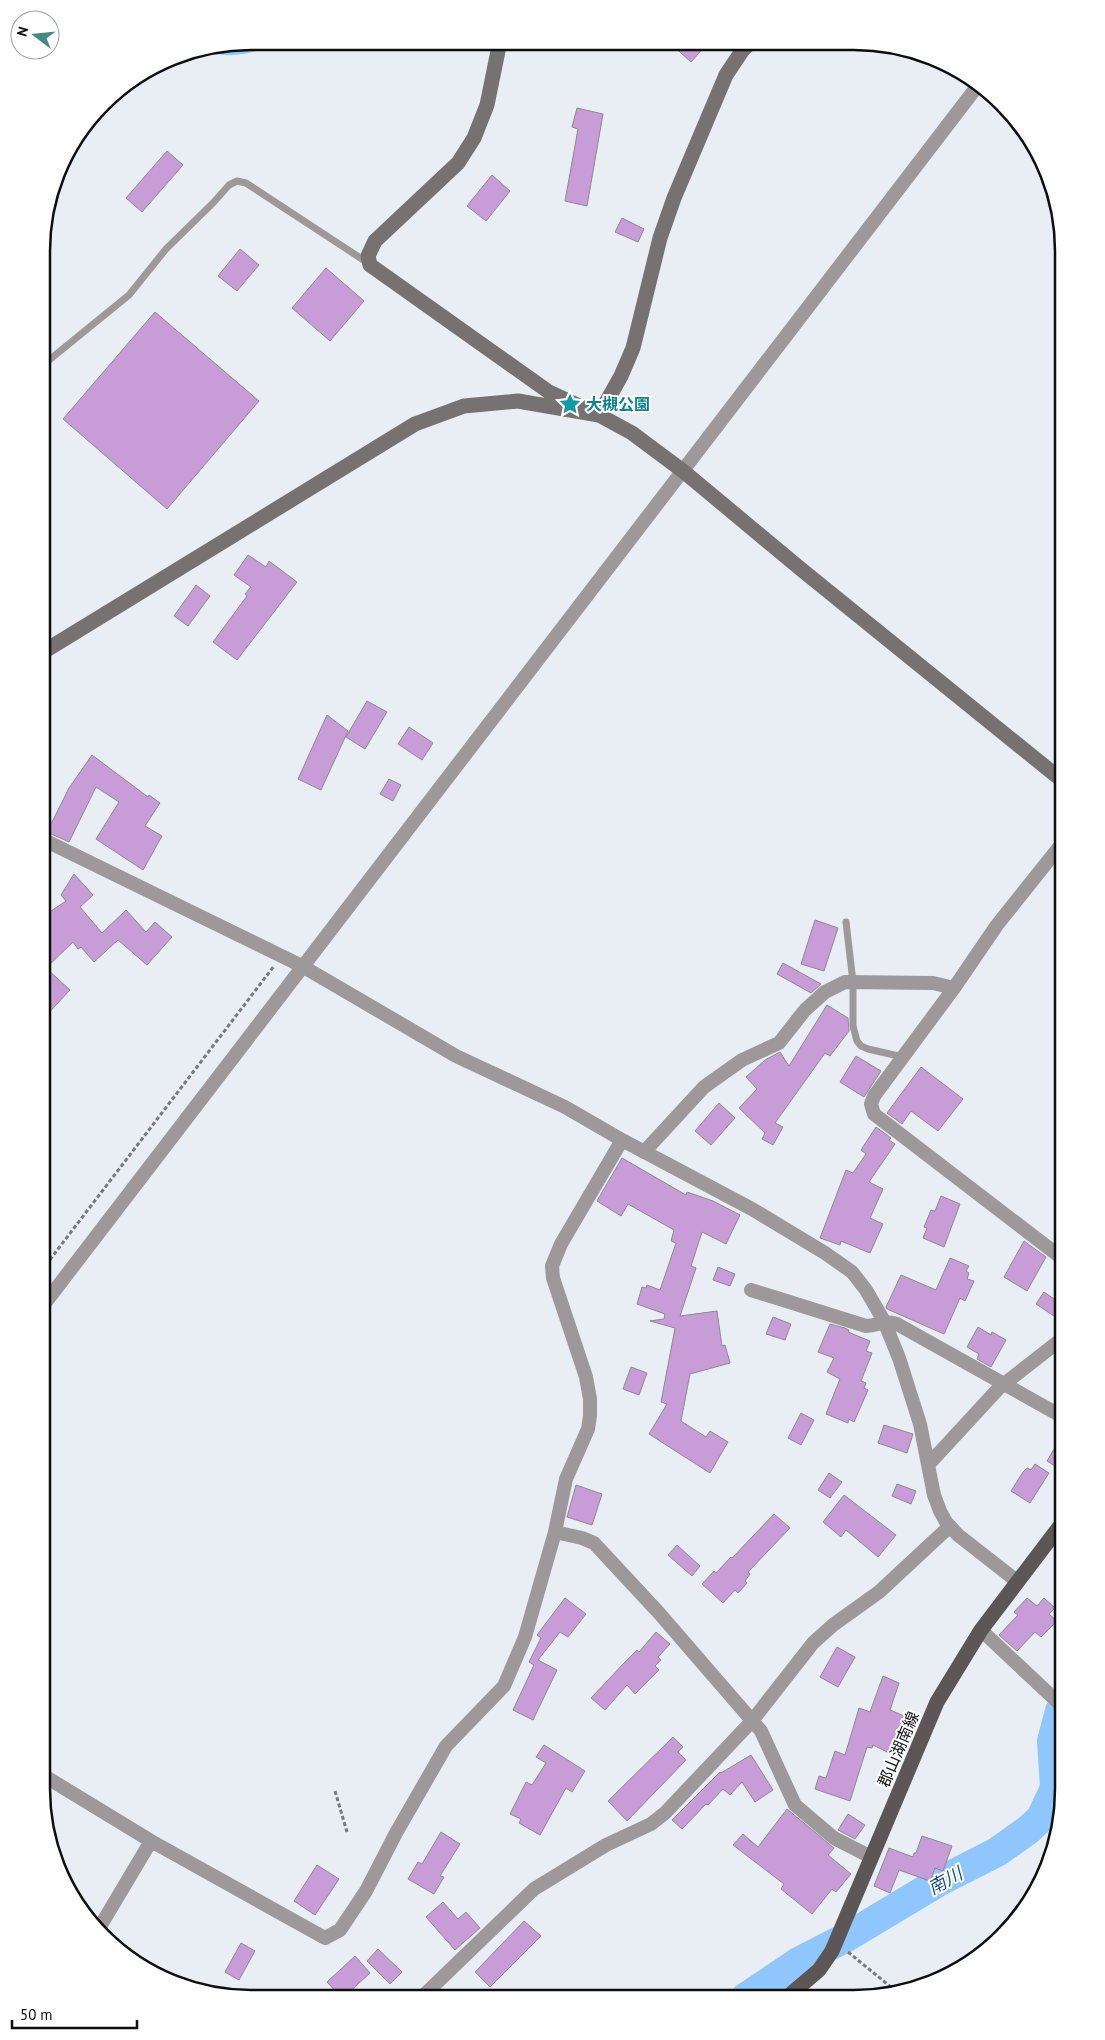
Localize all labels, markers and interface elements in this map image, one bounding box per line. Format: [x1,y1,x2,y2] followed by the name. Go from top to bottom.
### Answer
[10,10,60,60] north arrow
[13,25,32,38] text: N
[557,391,583,417] place icon: 大槻公園
[586,394,650,414] place label: 大槻公園
[873,1708,923,1790] street label: 郡山湖南線
[923,1861,968,1899] water label: 南川
[12,1998,138,2030] scale bar
[20,2005,53,2024] text: 50 m

